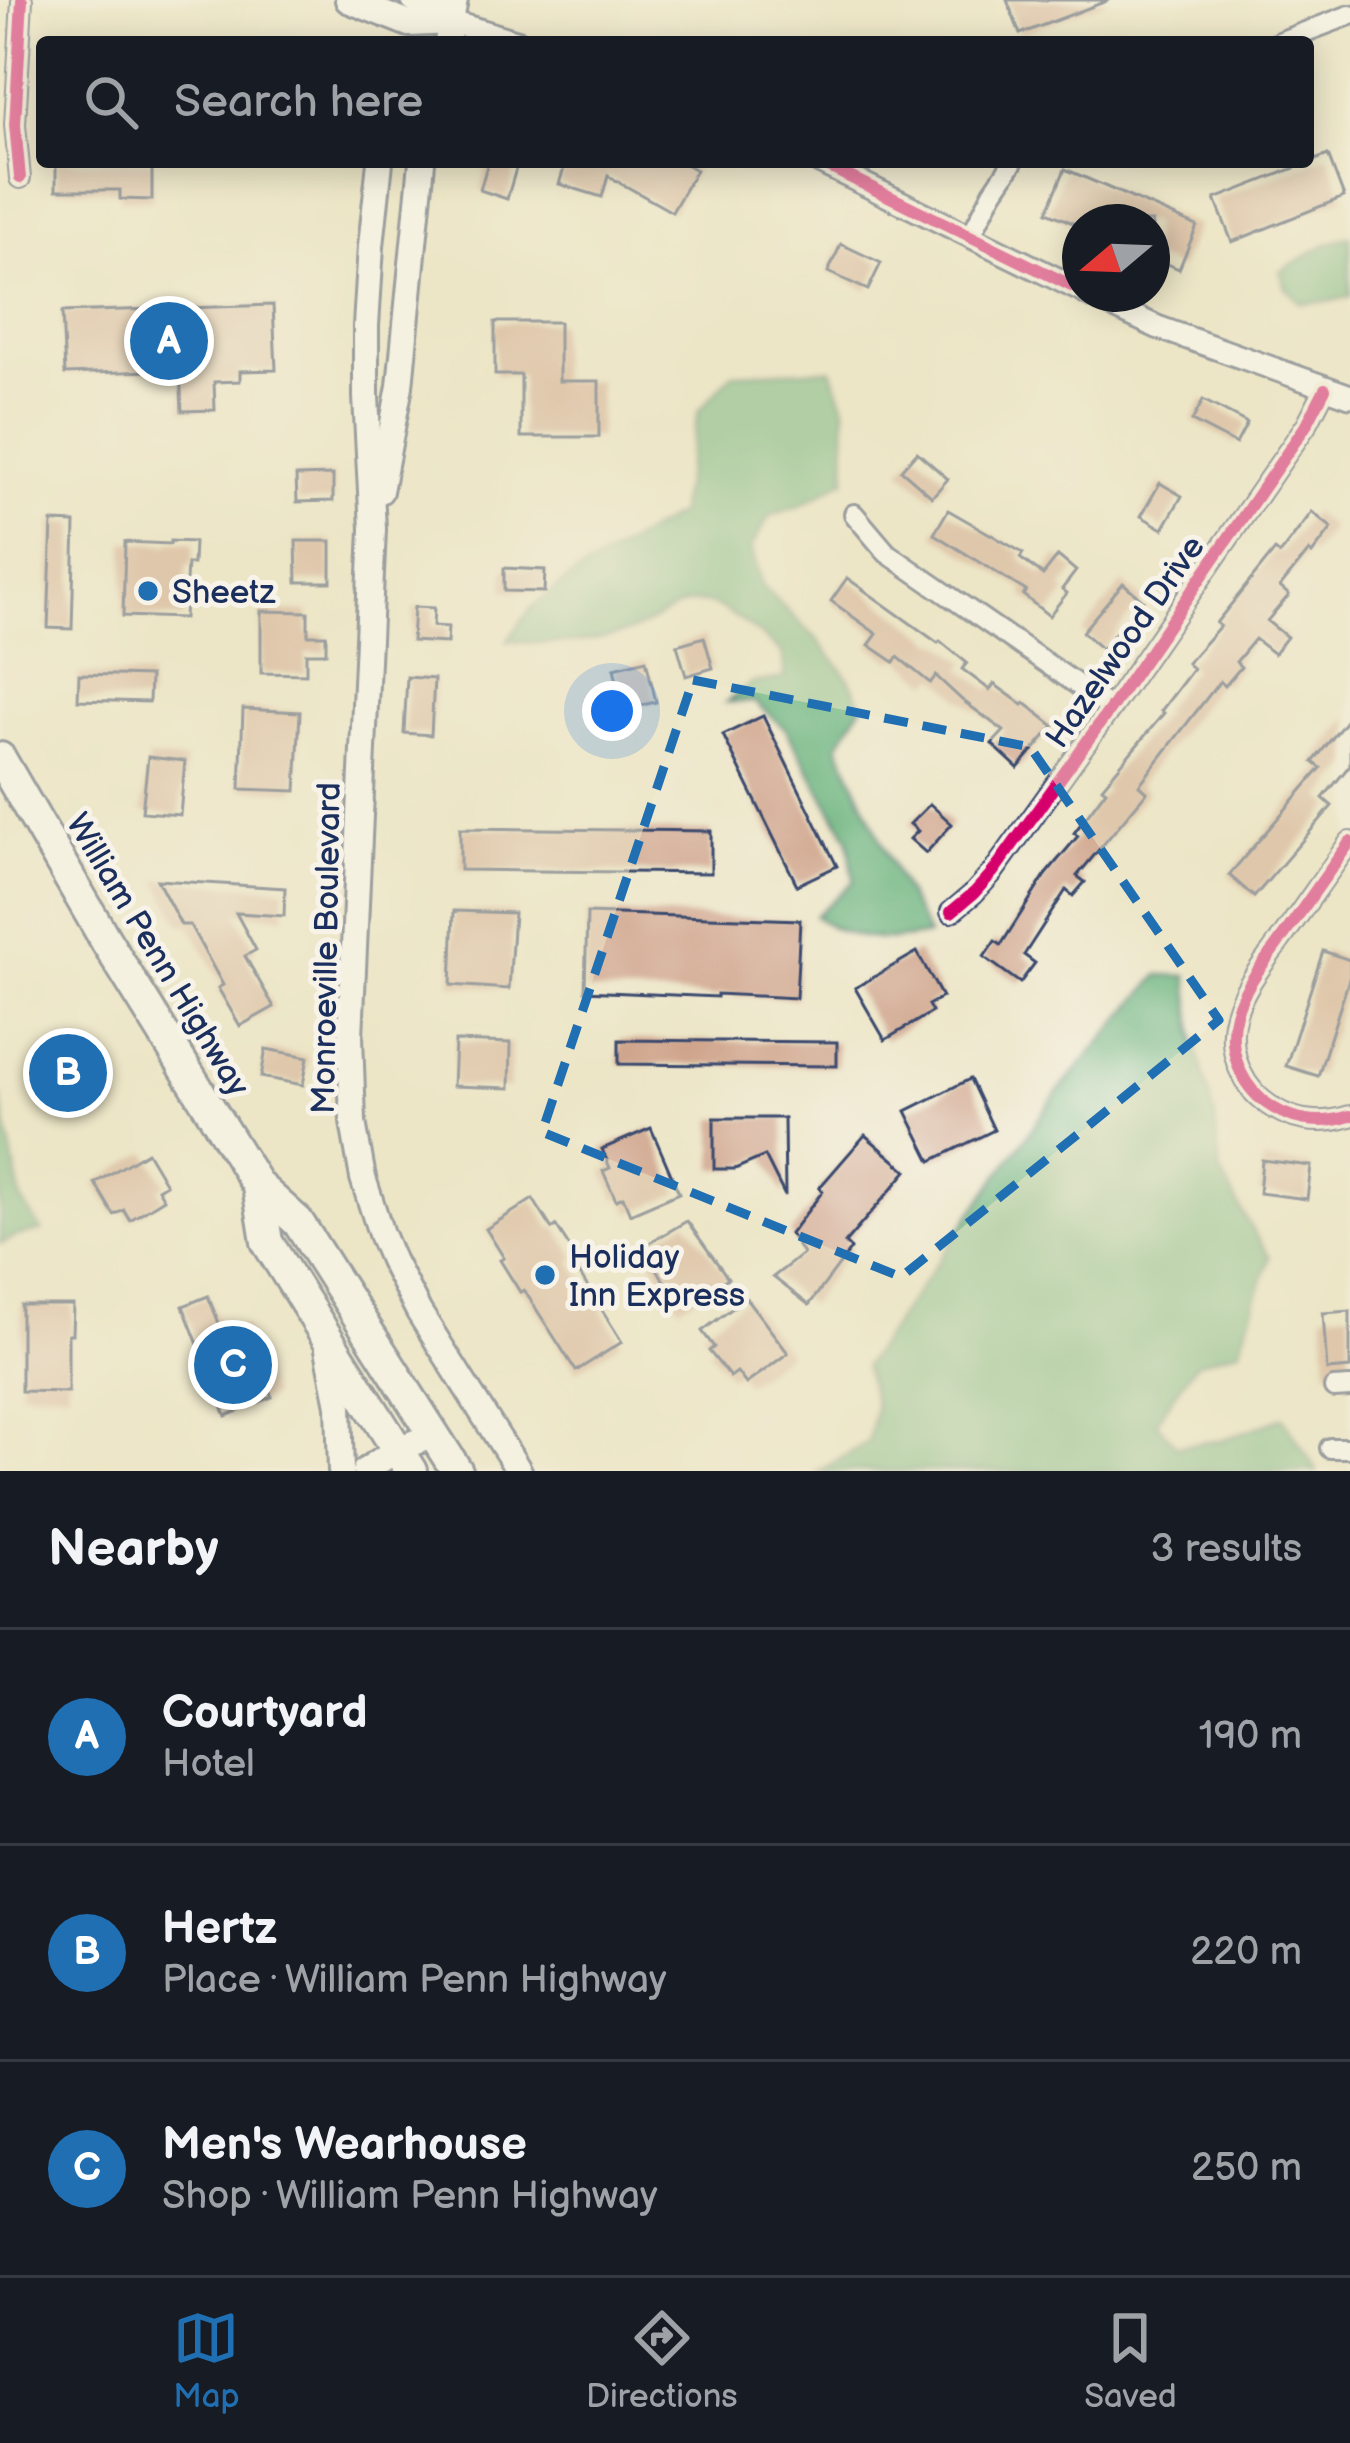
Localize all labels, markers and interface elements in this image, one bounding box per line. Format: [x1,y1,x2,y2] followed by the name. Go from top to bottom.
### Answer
[36,36,1314,168] search box
[78,69,144,135] icon: search
[174,75,423,130] text: Search here
[1062,204,1170,312] north arrow
[130,296,208,386] pin: A
[1038,528,1214,756] street label: Hazelwood Drive
[172,573,276,613] place label: Sheetz
[135,578,161,604] marker: Sheetz
[582,681,642,741] your location
[304,782,350,1114] street label: Monroeville Boulevard
[57,806,258,1104] street label: William Penn Highway
[29,1028,107,1118] pin: B
[569,1238,745,1316] place label: Holiday Inn Express
[532,1262,558,1288] marker: Holiday Inn Express
[194,1320,272,1410] pin: C
[48,1519,219,1580] text: Nearby
[1150,1526,1302,1573] text: 3 results
[162,1686,368,1741] text: Courtyard
[75,1713,99,1760] text: A
[1199,1713,1302,1760] text: 190 m
[162,1741,255,1788] text: Hotel
[162,1902,277,1957] text: Hertz
[73,1929,101,1976] text: B
[1190,1929,1302,1976] text: 220 m
[162,1957,667,2004] text: Place · William Penn Highway
[162,2118,527,2173] text: Men's Wearhouse
[73,2145,101,2192] text: C
[1191,2145,1302,2192] text: 250 m
[162,2173,658,2220] text: Shop · William Penn Highway
[173,2305,240,2417] tab: Map
[586,2305,738,2417] tab: Directions
[1084,2305,1177,2417] tab: Saved

